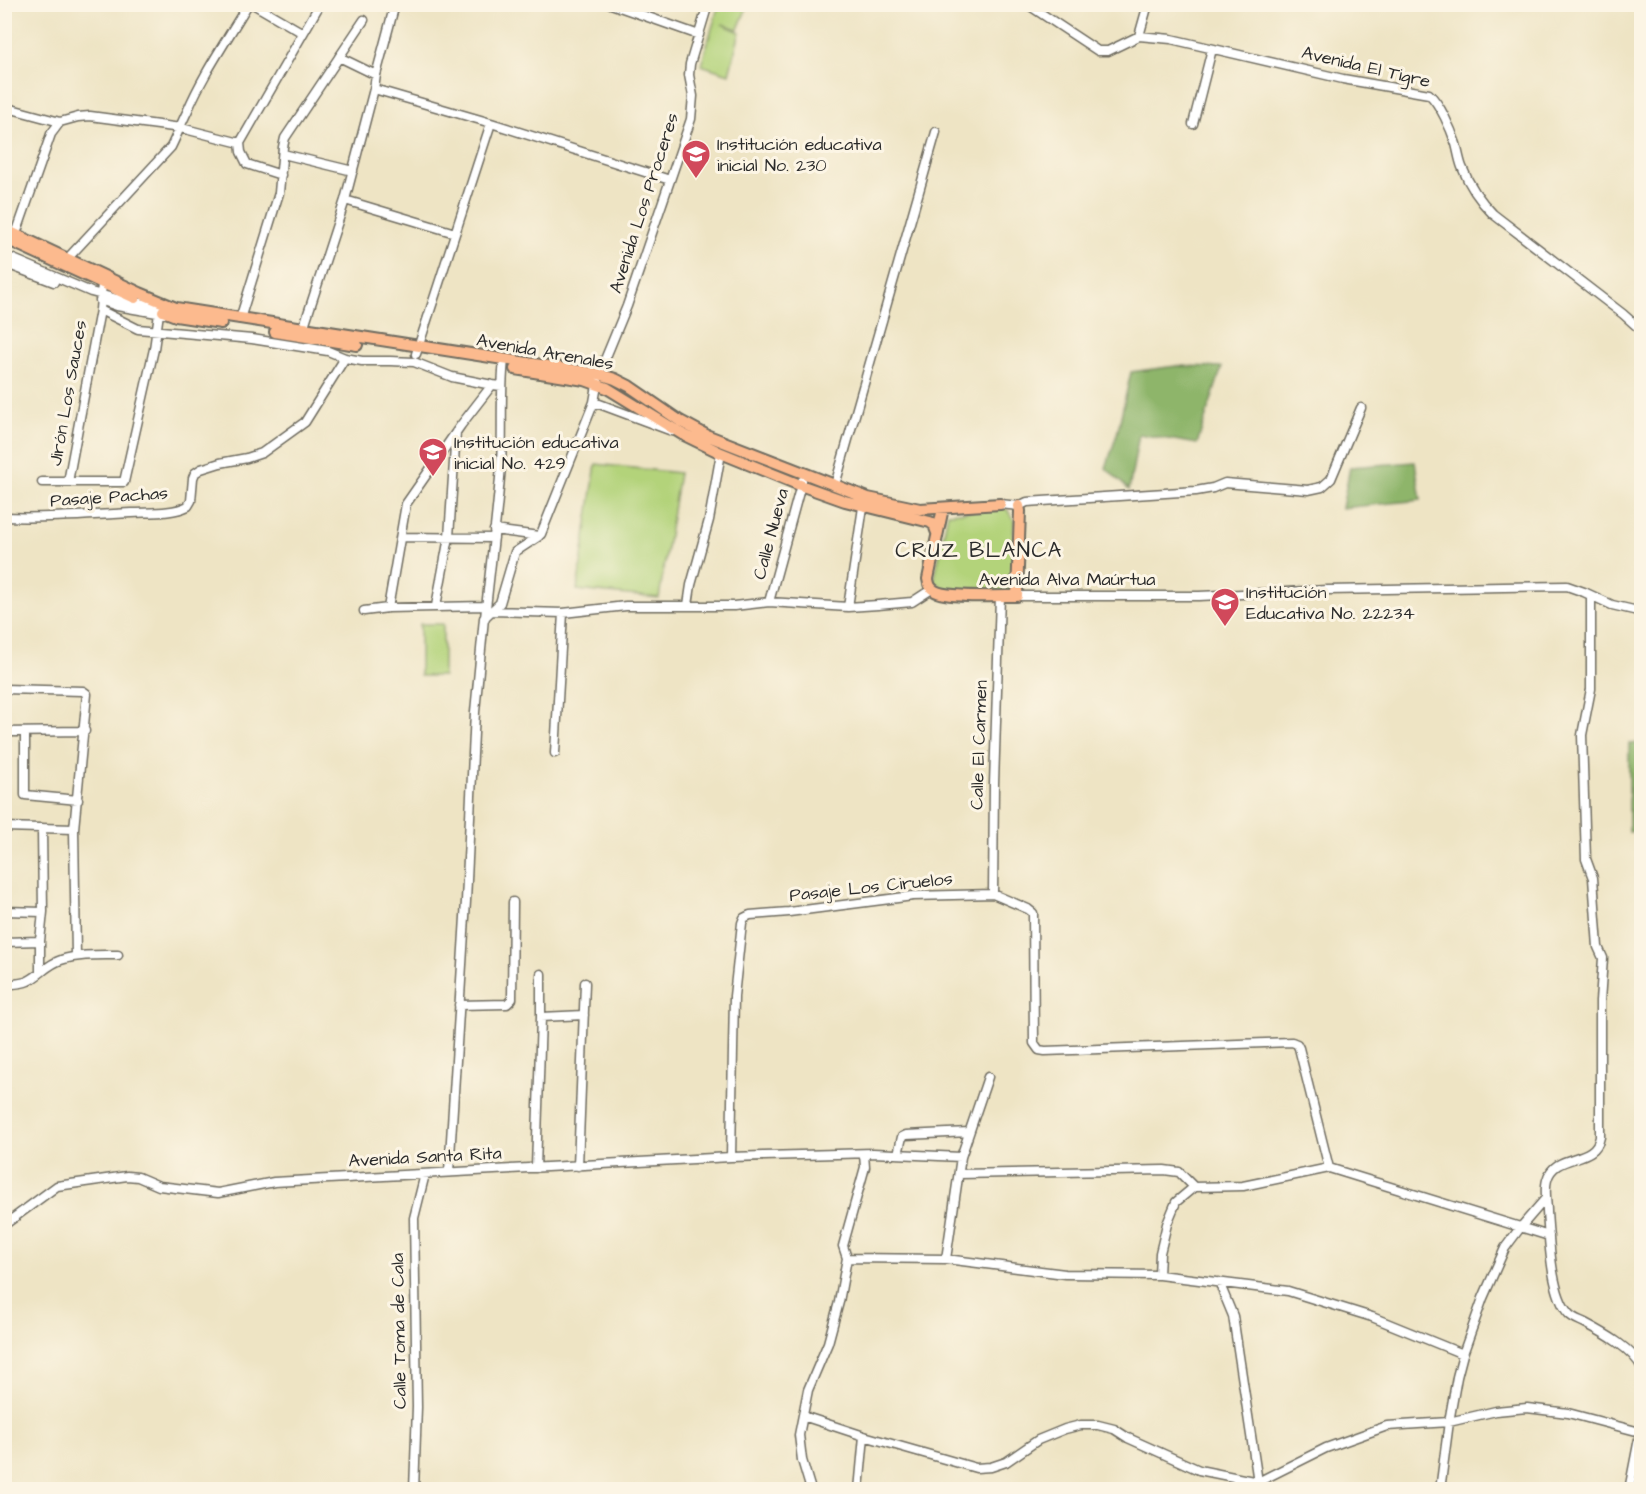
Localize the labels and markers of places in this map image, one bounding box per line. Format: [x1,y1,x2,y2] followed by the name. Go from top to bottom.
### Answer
[717,132,882,178] place label: Institución educativa inicial No. 230
[680,138,712,180] school or university icon: Institución educativa inicial No. 230
[454,430,619,476] place label: Institución educativa inicial No. 429
[417,436,449,478] school or university icon: Institución educativa inicial No. 429
[1246,580,1415,626] place label: Institución Educativa No. 22234
[1209,586,1241,628] school or university icon: Institución Educativa No. 22234

